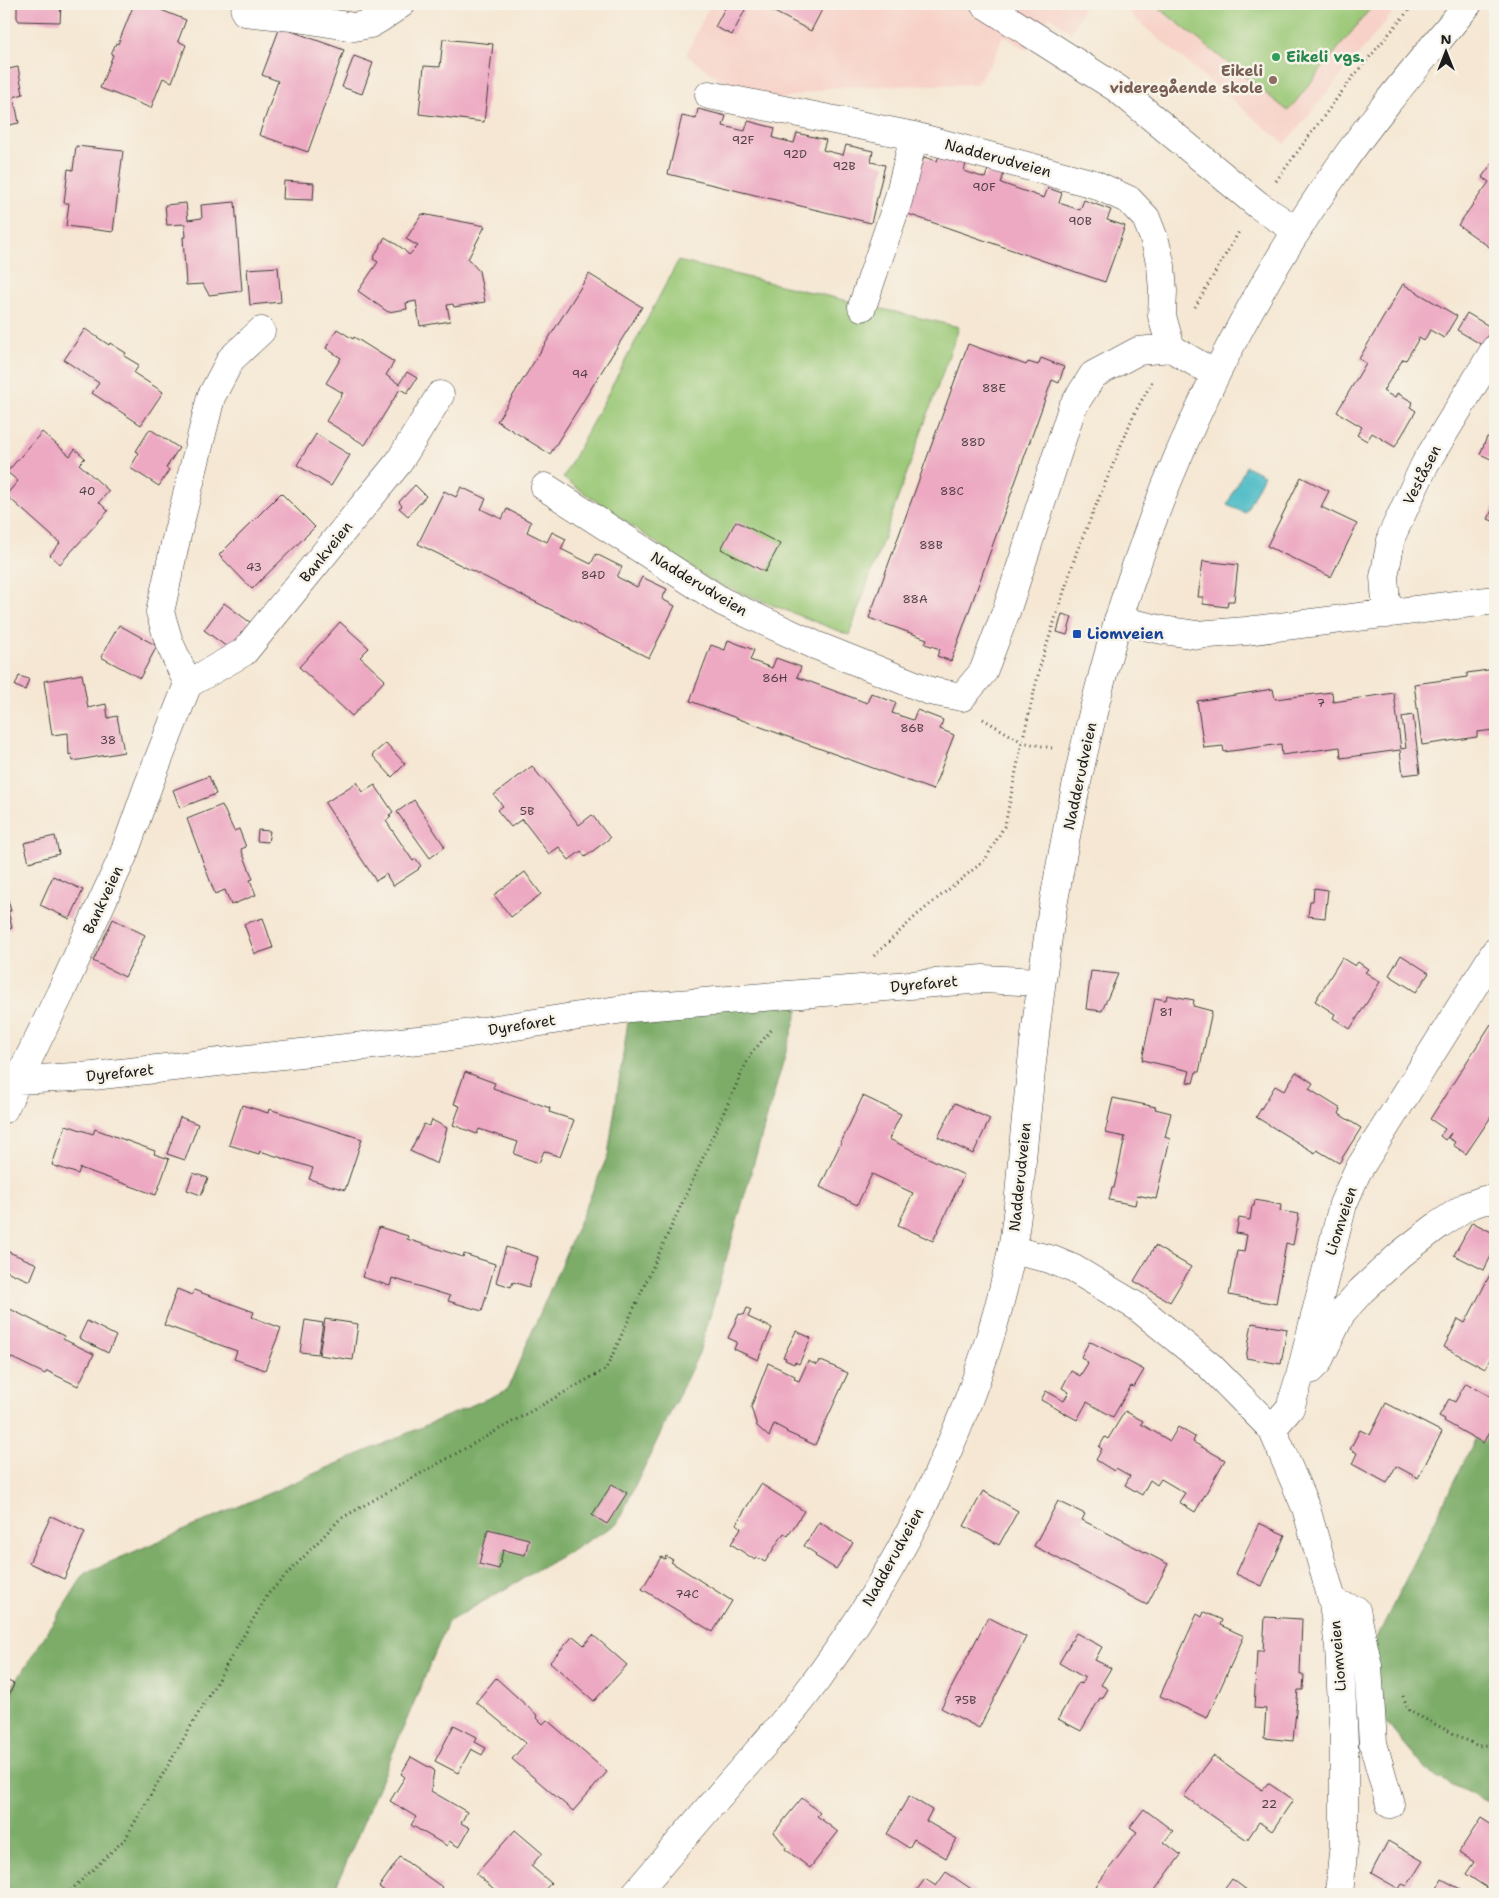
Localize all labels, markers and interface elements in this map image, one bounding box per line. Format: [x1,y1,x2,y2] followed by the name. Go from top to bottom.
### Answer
[1422,28,1472,78] north arrow
[1440,30,1452,48] text: N
[1286,47,1365,67] place label: Eikeli vgs.
[1270,51,1282,63] marker: Eikeli vgs.
[1110,61,1263,98] place label: Eikeli videregående skole
[1267,74,1279,86] marker: Eikeli videregående skole
[732,132,755,148] house number: 92F
[942,134,1054,182] street label: Nadderudveien
[783,146,807,162] house number: 92D
[832,158,856,174] house number: 92B
[972,179,996,195] house number: 90F
[1068,213,1092,229] house number: 90B
[572,366,588,382] house number: 94
[982,380,1006,396] house number: 88E
[961,434,985,450] house number: 88D
[1398,442,1446,508] street label: Veståsen
[79,483,95,499] house number: 40
[940,483,964,499] house number: 88C
[295,517,357,587] street label: Bankveien
[919,537,943,553] house number: 88B
[647,547,751,621] street label: Nadderudveien
[246,559,262,575] house number: 43
[581,567,605,583] house number: 84D
[902,591,928,607] house number: 88A
[1087,624,1164,644] place label: Liomveien
[1071,628,1083,640] marker: Liomveien
[762,670,788,686] house number: 86H
[1317,695,1325,711] house number: 7
[900,720,924,736] house number: 86B
[1059,720,1101,832] street label: Nadderudveien
[100,732,116,748] house number: 38
[520,803,534,819] house number: 5B
[78,863,128,937] street label: Bankveien
[889,971,959,997] street label: Dyrefaret
[1160,1004,1172,1020] house number: 81
[487,1010,557,1040] street label: Dyrefaret
[85,1060,155,1086] street label: Dyrefaret
[1004,1121,1036,1233] street label: Nadderudveien
[1320,1184,1362,1258] street label: Liomveien
[858,1504,928,1610] street label: Nadderudveien
[675,1586,699,1602] house number: 74C
[1325,1620,1351,1692] street label: Liomveien
[954,1692,976,1708] house number: 75B
[1261,1796,1277,1812] house number: 22

